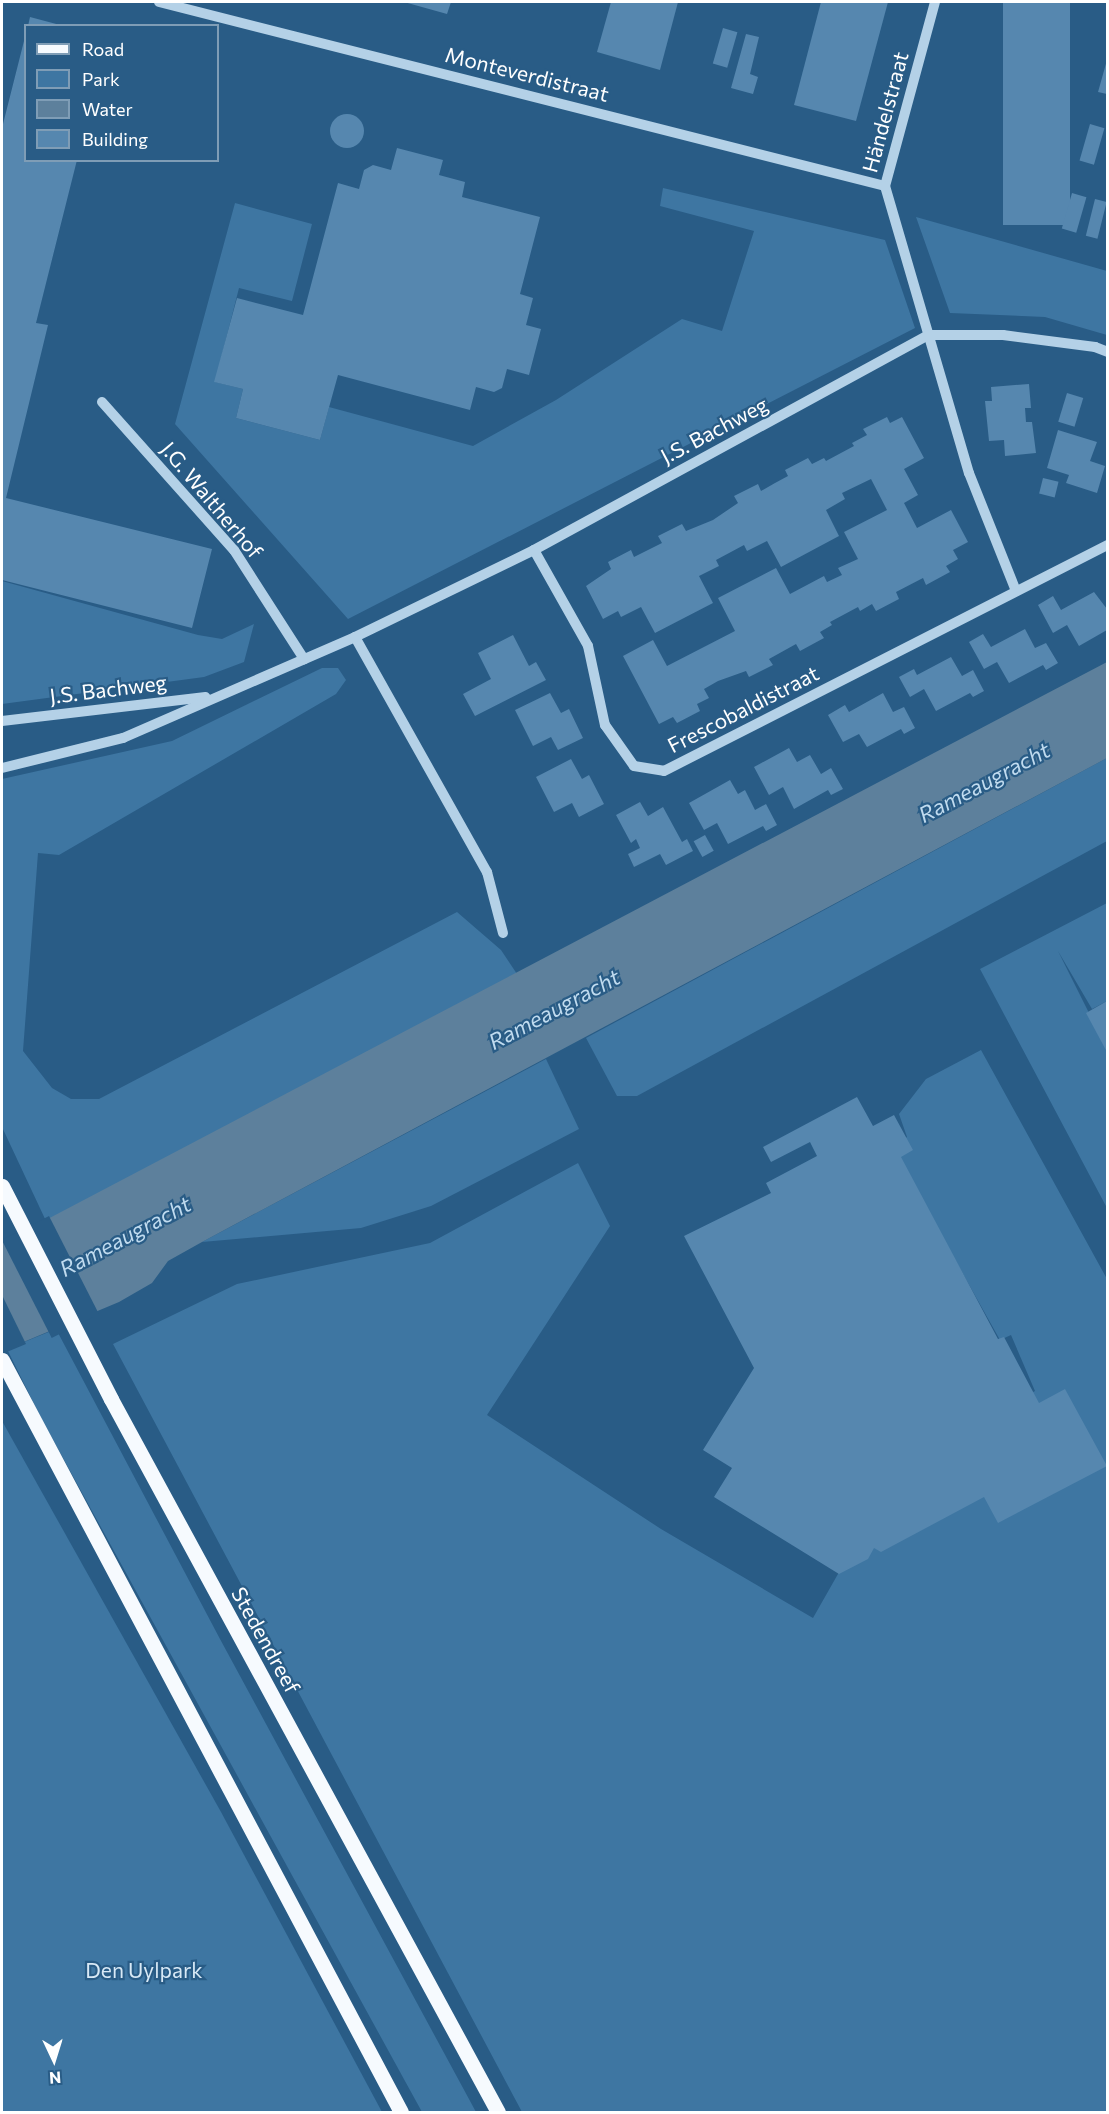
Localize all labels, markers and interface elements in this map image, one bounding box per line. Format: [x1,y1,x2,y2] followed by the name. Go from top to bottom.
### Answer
[24,24,219,162] legend
[82,38,124,60] text: Road
[443,41,611,107] street label: Monteverdistraat
[857,49,913,175] street label: Händelstraat
[82,68,120,90] text: Park
[82,98,133,120] text: Water
[82,128,148,150] text: Building
[656,391,772,469] street label: J.S. Bachweg
[156,437,268,563] street label: J.G. Waltherhof
[663,660,823,758] street label: Frescobaldistraat
[48,669,168,709] street label: J.S. Bachweg
[914,736,1054,828] water label: Rameaugracht
[484,963,624,1055] water label: Rameaugracht
[55,1190,195,1282] water label: Rameaugracht
[227,1583,305,1697] street label: Stedendreef
[85,1957,203,1983] park label: Den Uylpark
[24,2030,84,2090] north arrow
[49,2069,62,2088] text: N

